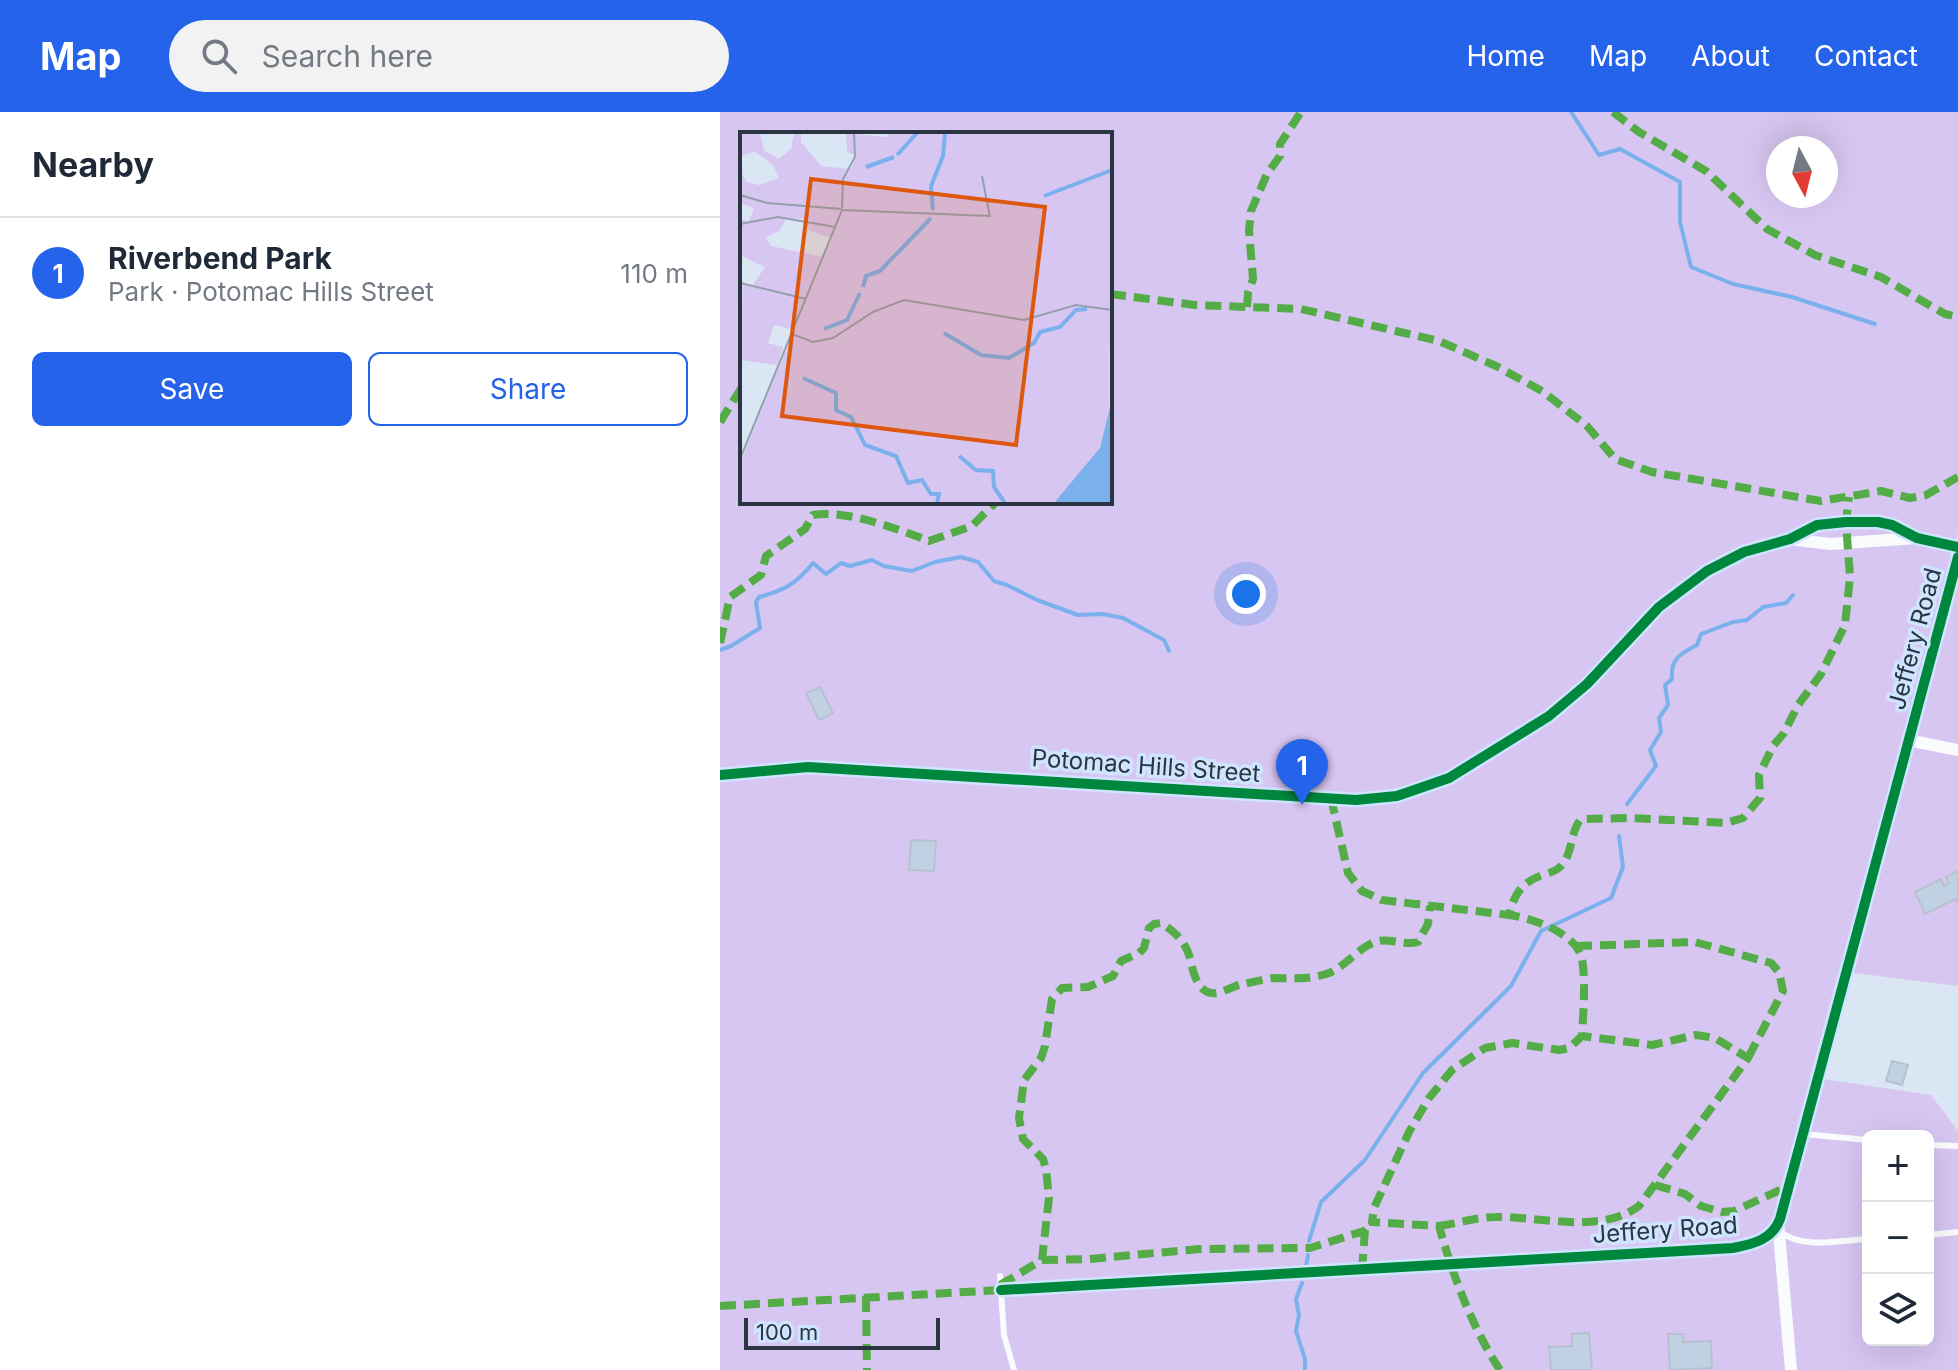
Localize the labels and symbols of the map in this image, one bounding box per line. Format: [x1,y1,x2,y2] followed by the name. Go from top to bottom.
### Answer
[740,132,1112,504] inset map
[1766,136,1838,208] north arrow
[1882,565,1947,713] street label: Jeffery Road
[1226,574,1266,614] your location
[1276,739,1328,805] pin: 1
[1031,743,1261,788] street label: Potomac Hills Street
[1591,1210,1738,1249] street label: Jeffery Road
[744,1314,940,1350] scale bar

